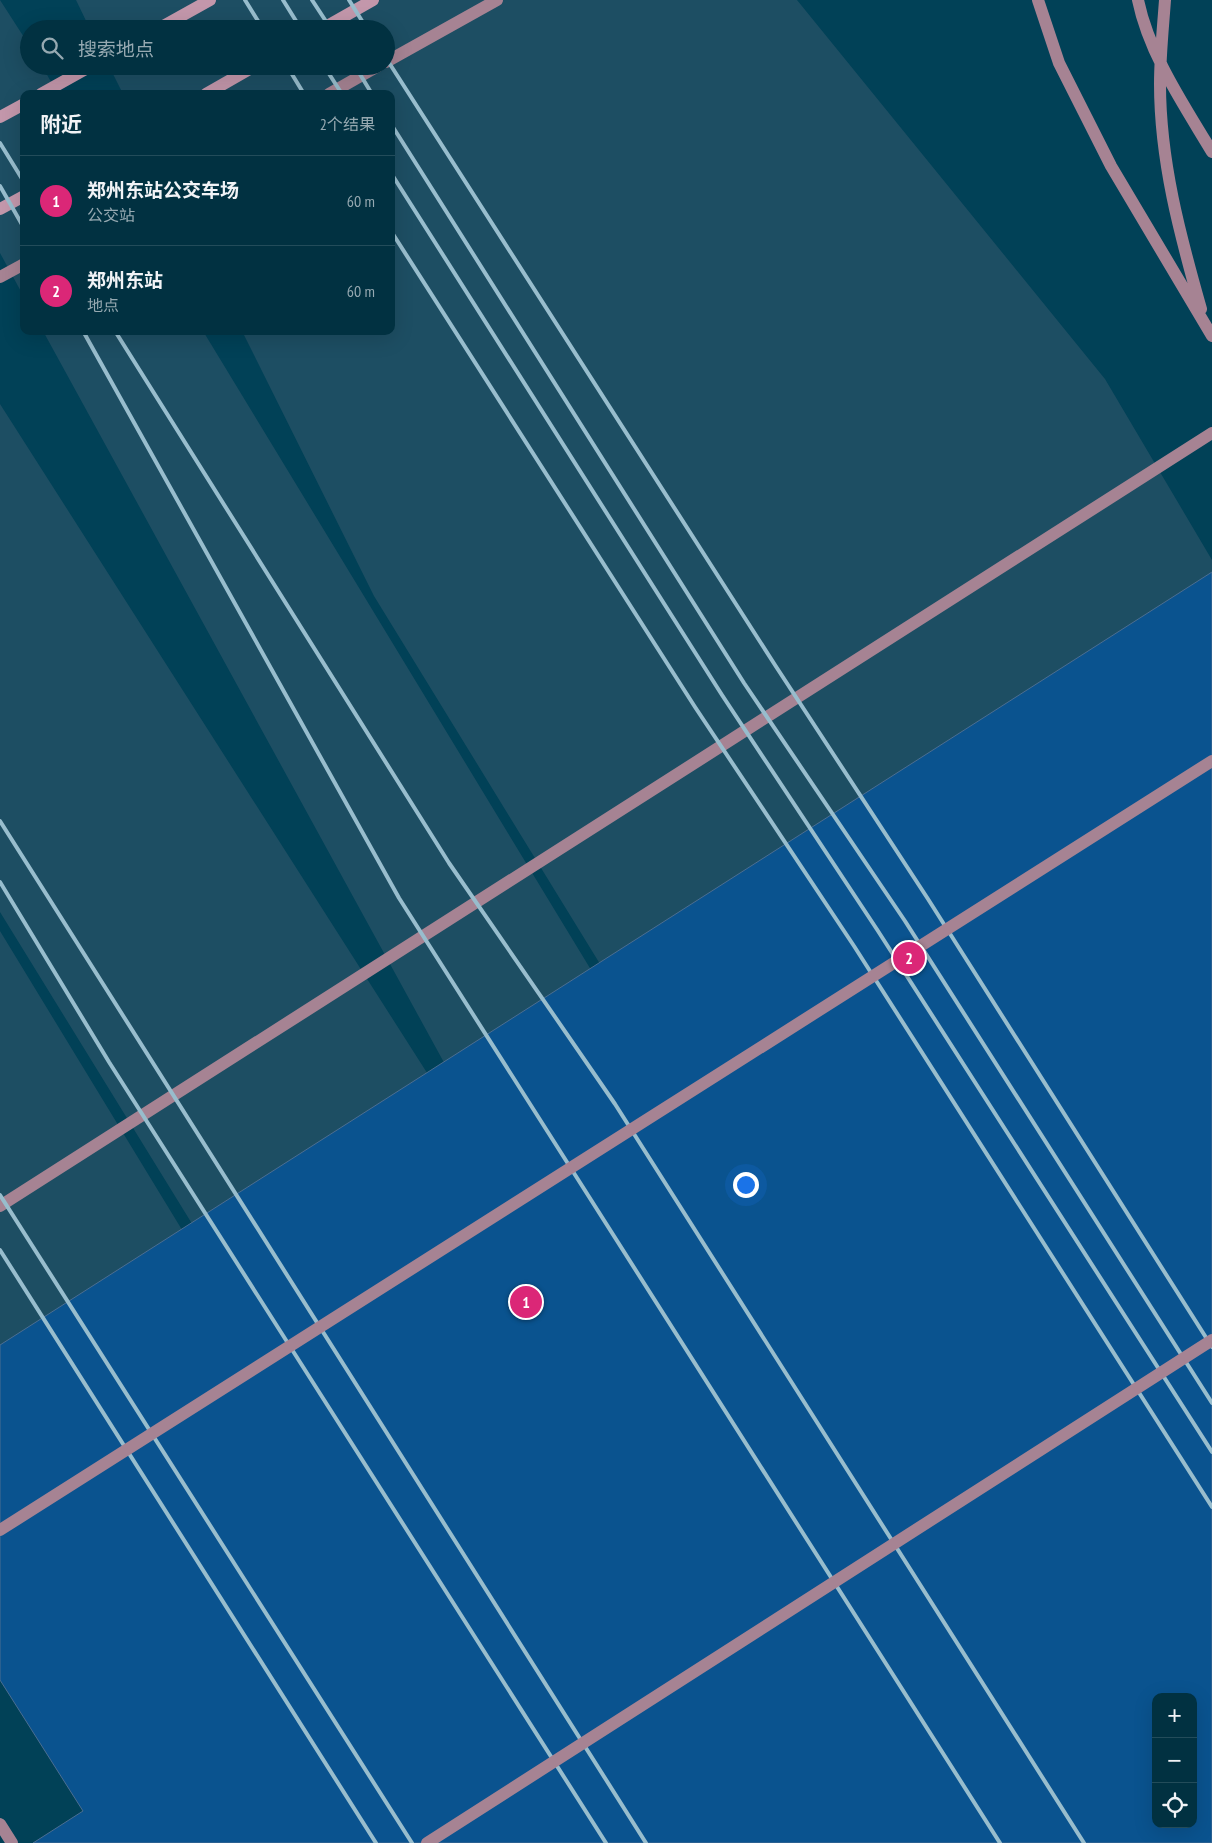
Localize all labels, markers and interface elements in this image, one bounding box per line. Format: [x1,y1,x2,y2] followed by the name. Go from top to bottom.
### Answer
[20,20,395,75] search box
[38,34,66,62] icon: search
[78,37,154,61] text: 搜索地点
[40,111,82,138] text: 附近
[320,114,375,134] text: 2个结果
[87,178,239,202] text: 郑州东站公交车场
[52,191,60,211] text: 1
[347,191,375,211] text: 60 m
[87,205,135,225] text: 公交站
[87,268,163,292] text: 郑州东站
[52,281,60,301] text: 2
[347,281,375,301] text: 60 m
[87,295,119,315] text: 地点
[893,939,925,977] pin: 2
[733,1172,759,1198] your location
[510,1283,542,1321] pin: 1
[1152,1693,1197,1828] map controls
[1152,1693,1197,1738] button: +
[1152,1738,1197,1783] button: −
[1152,1783,1197,1828] button: locate

